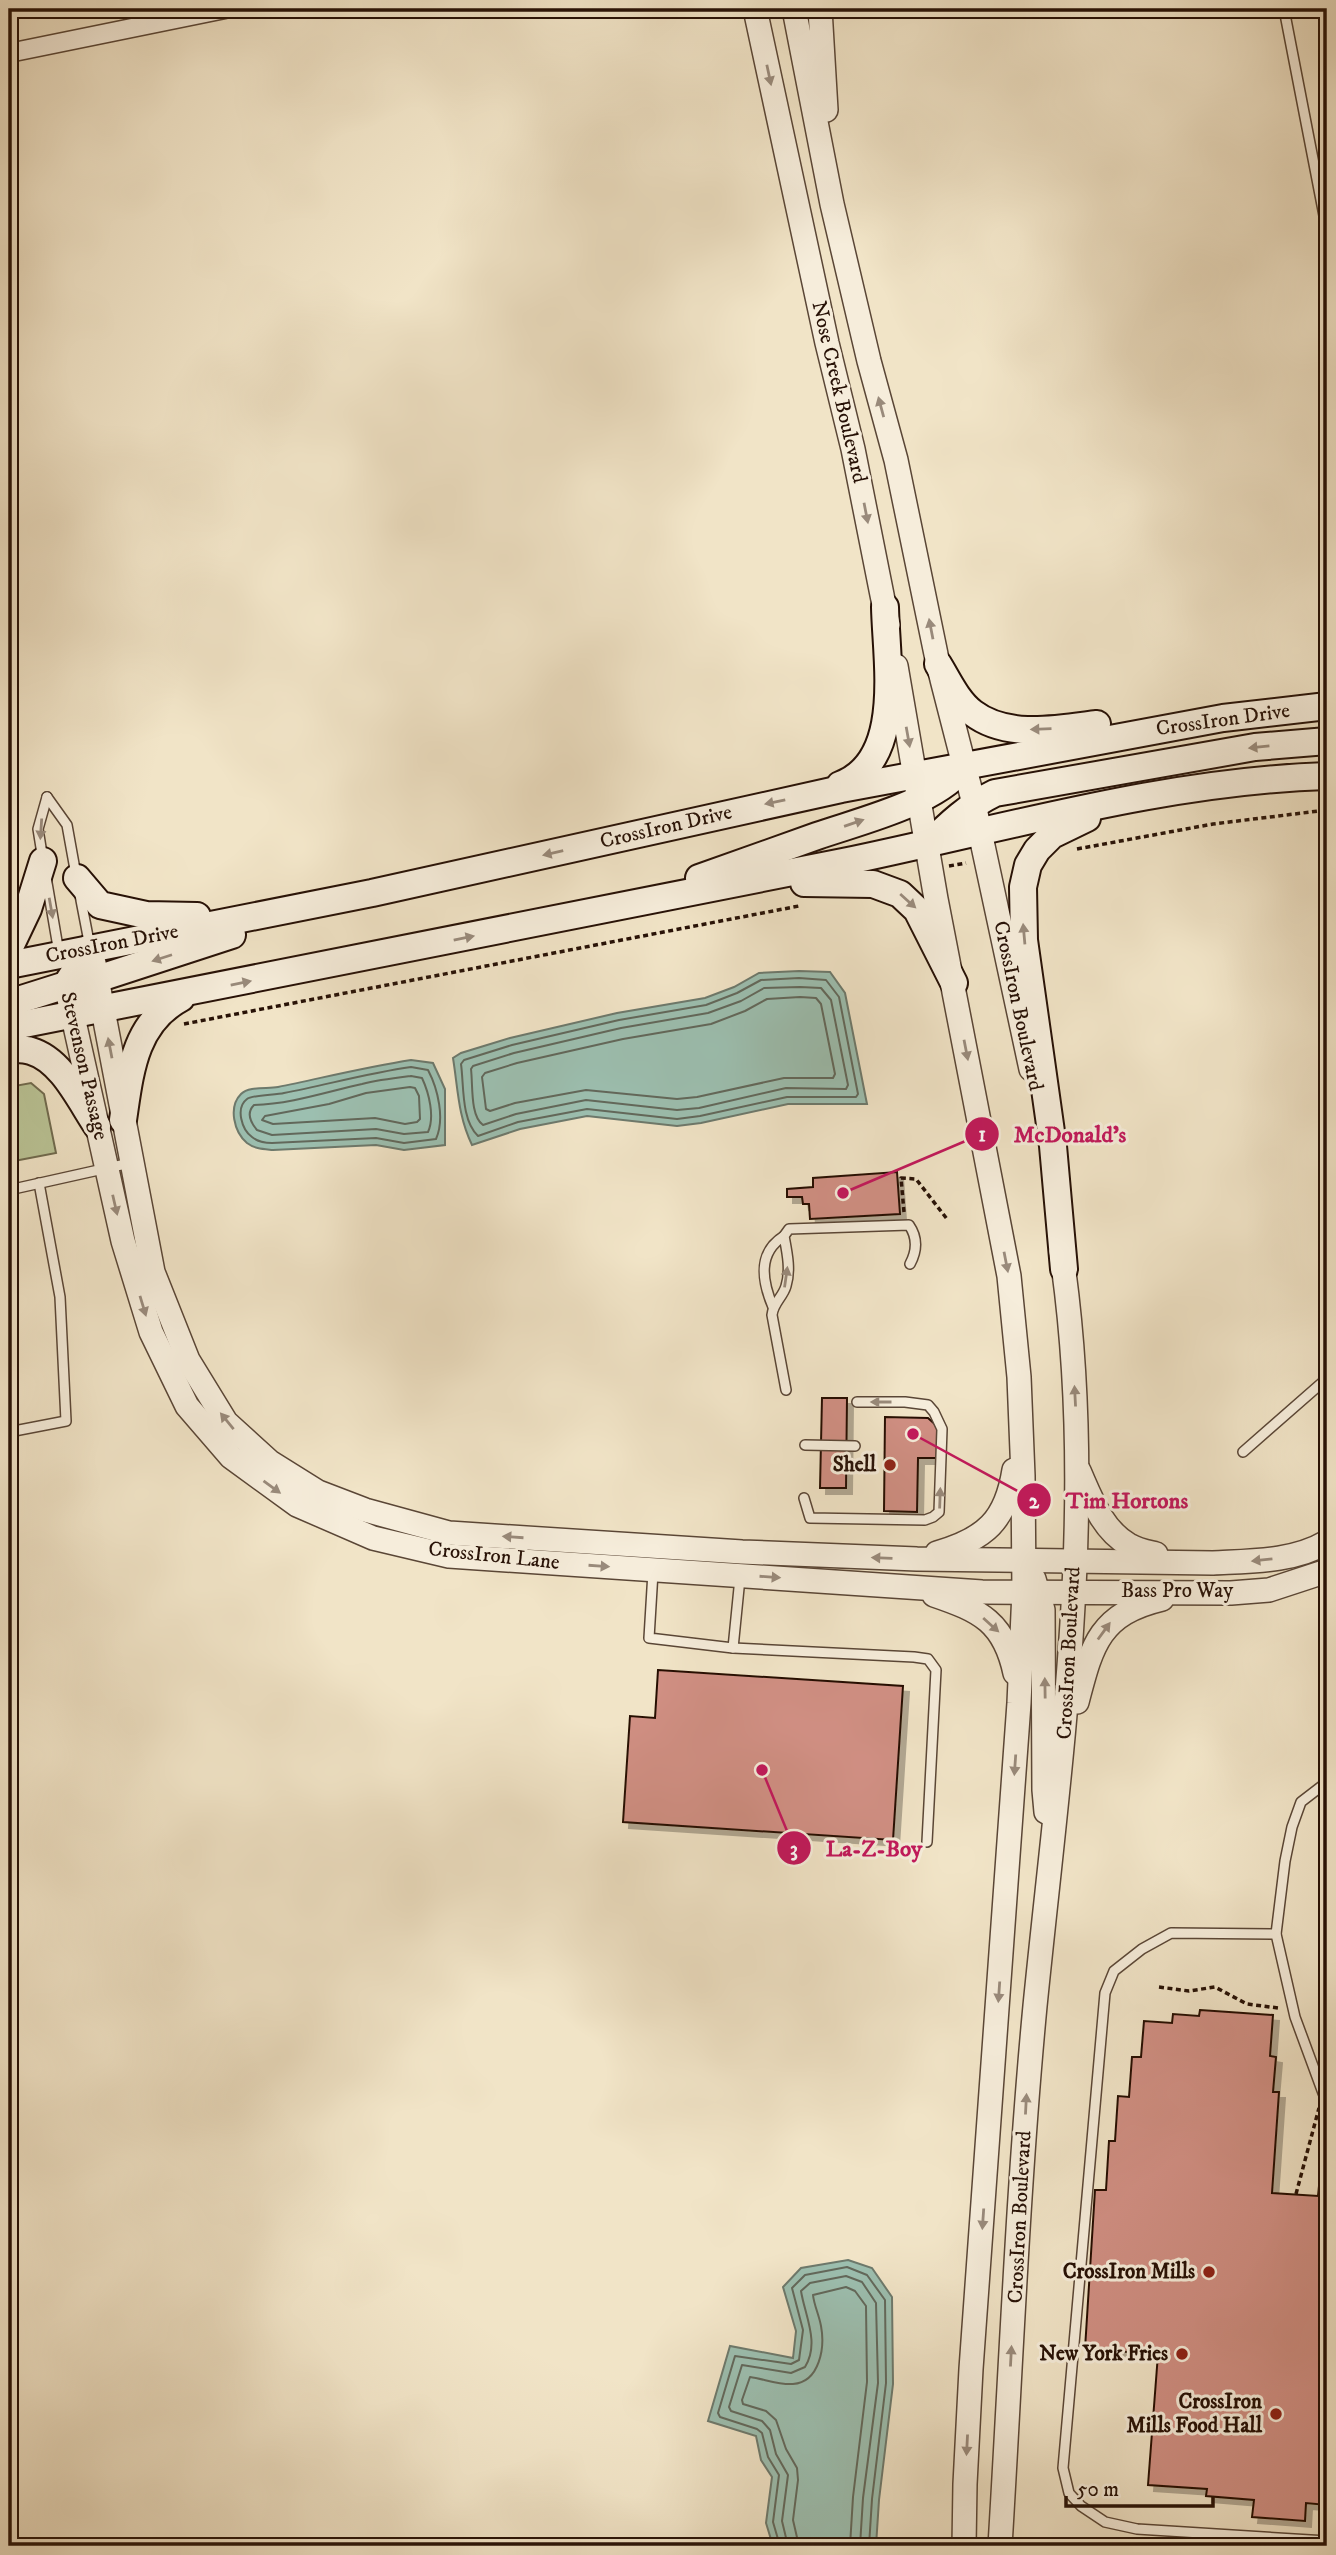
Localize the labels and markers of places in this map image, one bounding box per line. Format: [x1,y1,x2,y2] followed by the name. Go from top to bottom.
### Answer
[965,1112,1140,1156] callout: McDonald's
[833,1452,877,1478] place label: Shell
[882,1457,898,1473] marker: Shell
[1017,1478,1202,1522] callout: Tim Hortons
[777,1826,936,1870] callout: La-Z-Boy
[1063,2259,1195,2285] place label: CrossIron Mills
[1201,2264,1217,2280] marker: CrossIron Mills
[1039,2341,1168,2367] place label: New York Fries
[1174,2346,1190,2362] marker: New York Fries
[1127,2389,1263,2439] place label: CrossIron Mills Food Hall
[1268,2406,1284,2422] marker: CrossIron Mills Food Hall

